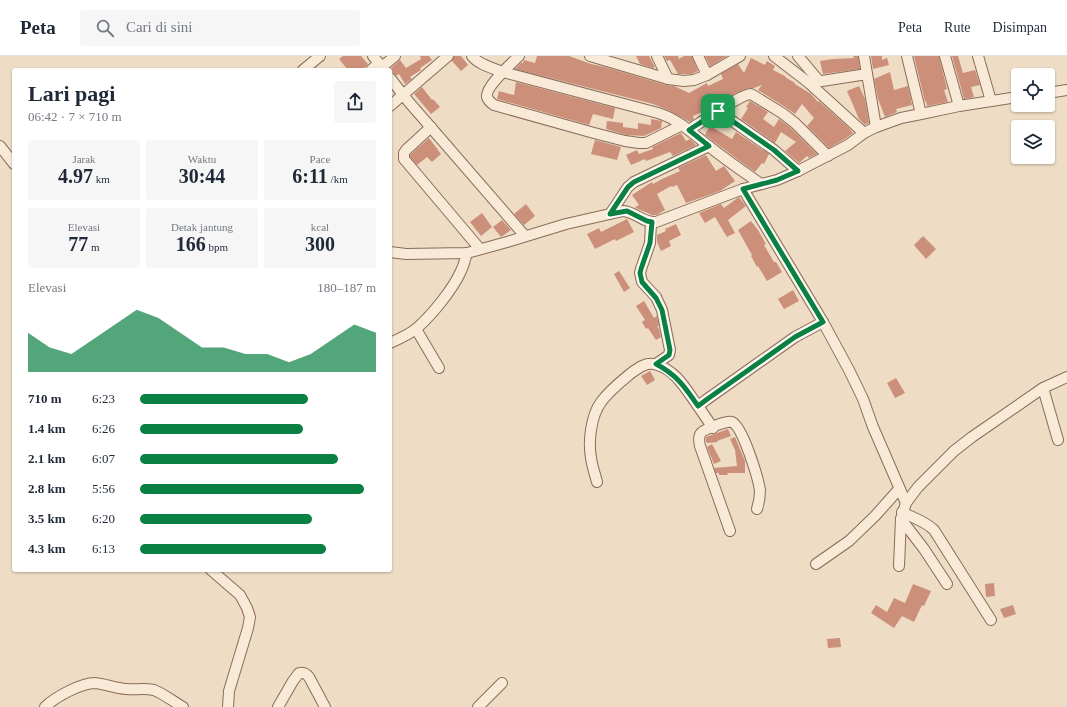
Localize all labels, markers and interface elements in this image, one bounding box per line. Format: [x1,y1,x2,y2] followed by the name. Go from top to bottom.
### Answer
[80,10,360,46] search box
[20,17,56,38] text: Peta
[94,17,116,39] icon: search
[126,19,193,35] text: Cari di sini
[898,20,922,35] text: Peta
[944,20,971,35] text: Rute
[993,20,1047,35] text: Disimpan
[1011,68,1055,164] map controls
[1011,68,1055,112] button: locate
[28,81,115,106] text: Lari pagi
[334,81,376,123] button: share
[701,94,735,128] pin
[707,100,729,122] icon: arrive
[28,109,122,124] text: 06:42 · 7 × 710 m
[1011,120,1055,164] button: layers
[72,153,96,165] text: Jarak
[188,153,216,165] text: Waktu
[310,153,330,165] text: Pace
[58,165,93,187] text: 4.97
[179,165,225,187] text: 30:44
[292,165,328,187] text: 6:11
[93,173,110,185] text: km
[328,173,348,185] text: /km
[68,221,100,233] text: Elevasi
[171,221,233,233] text: Detak jantung
[311,221,329,233] text: kcal
[68,233,88,255] text: 77
[176,233,206,255] text: 166
[305,233,335,255] text: 300
[88,241,100,253] text: m
[206,241,228,253] text: bpm
[28,280,66,295] text: Elevasi
[317,280,376,295] text: 180–187 m
[28,391,62,406] text: 710 m
[92,391,115,406] text: 6:23
[28,421,66,436] text: 1.4 km
[92,421,115,436] text: 6:26
[28,451,66,466] text: 2.1 km
[92,451,115,466] text: 6:07
[28,481,66,496] text: 2.8 km
[92,481,115,496] text: 5:56
[28,511,66,526] text: 3.5 km
[92,511,115,526] text: 6:20
[28,541,66,556] text: 4.3 km
[92,541,115,556] text: 6:13

